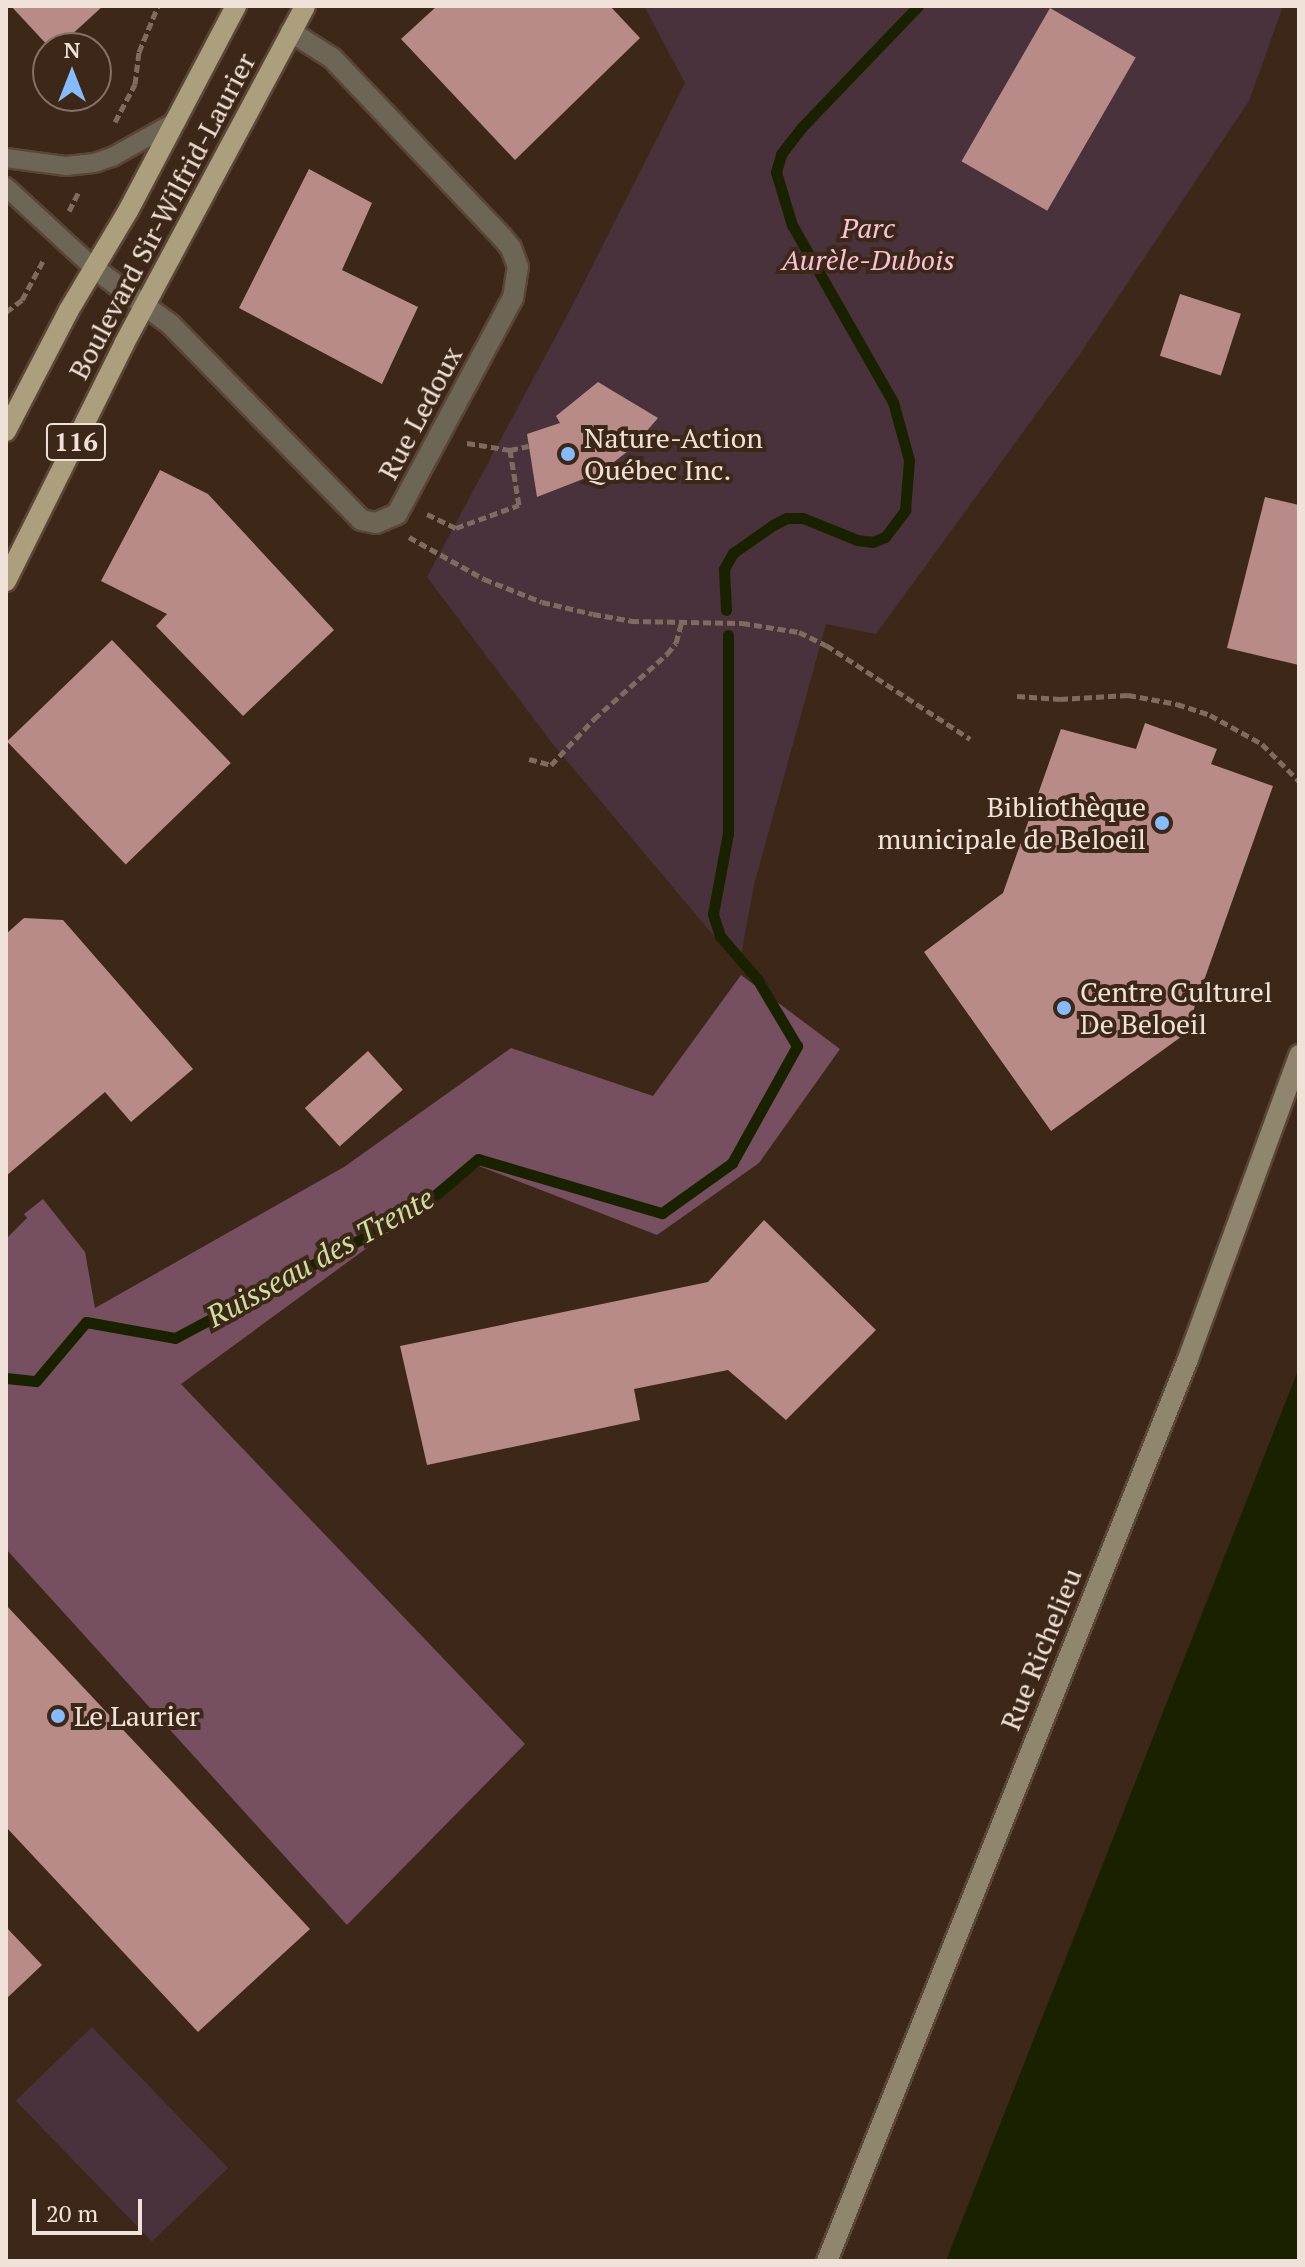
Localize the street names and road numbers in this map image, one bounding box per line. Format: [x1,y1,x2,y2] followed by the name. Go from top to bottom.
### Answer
[62,47,262,385] street label: Boulevard Sir-Wilfrid-Laurier
[371,341,469,485] street label: Rue Ledoux
[44,420,108,464] road number: 116
[993,1563,1089,1735] street label: Rue Richelieu

